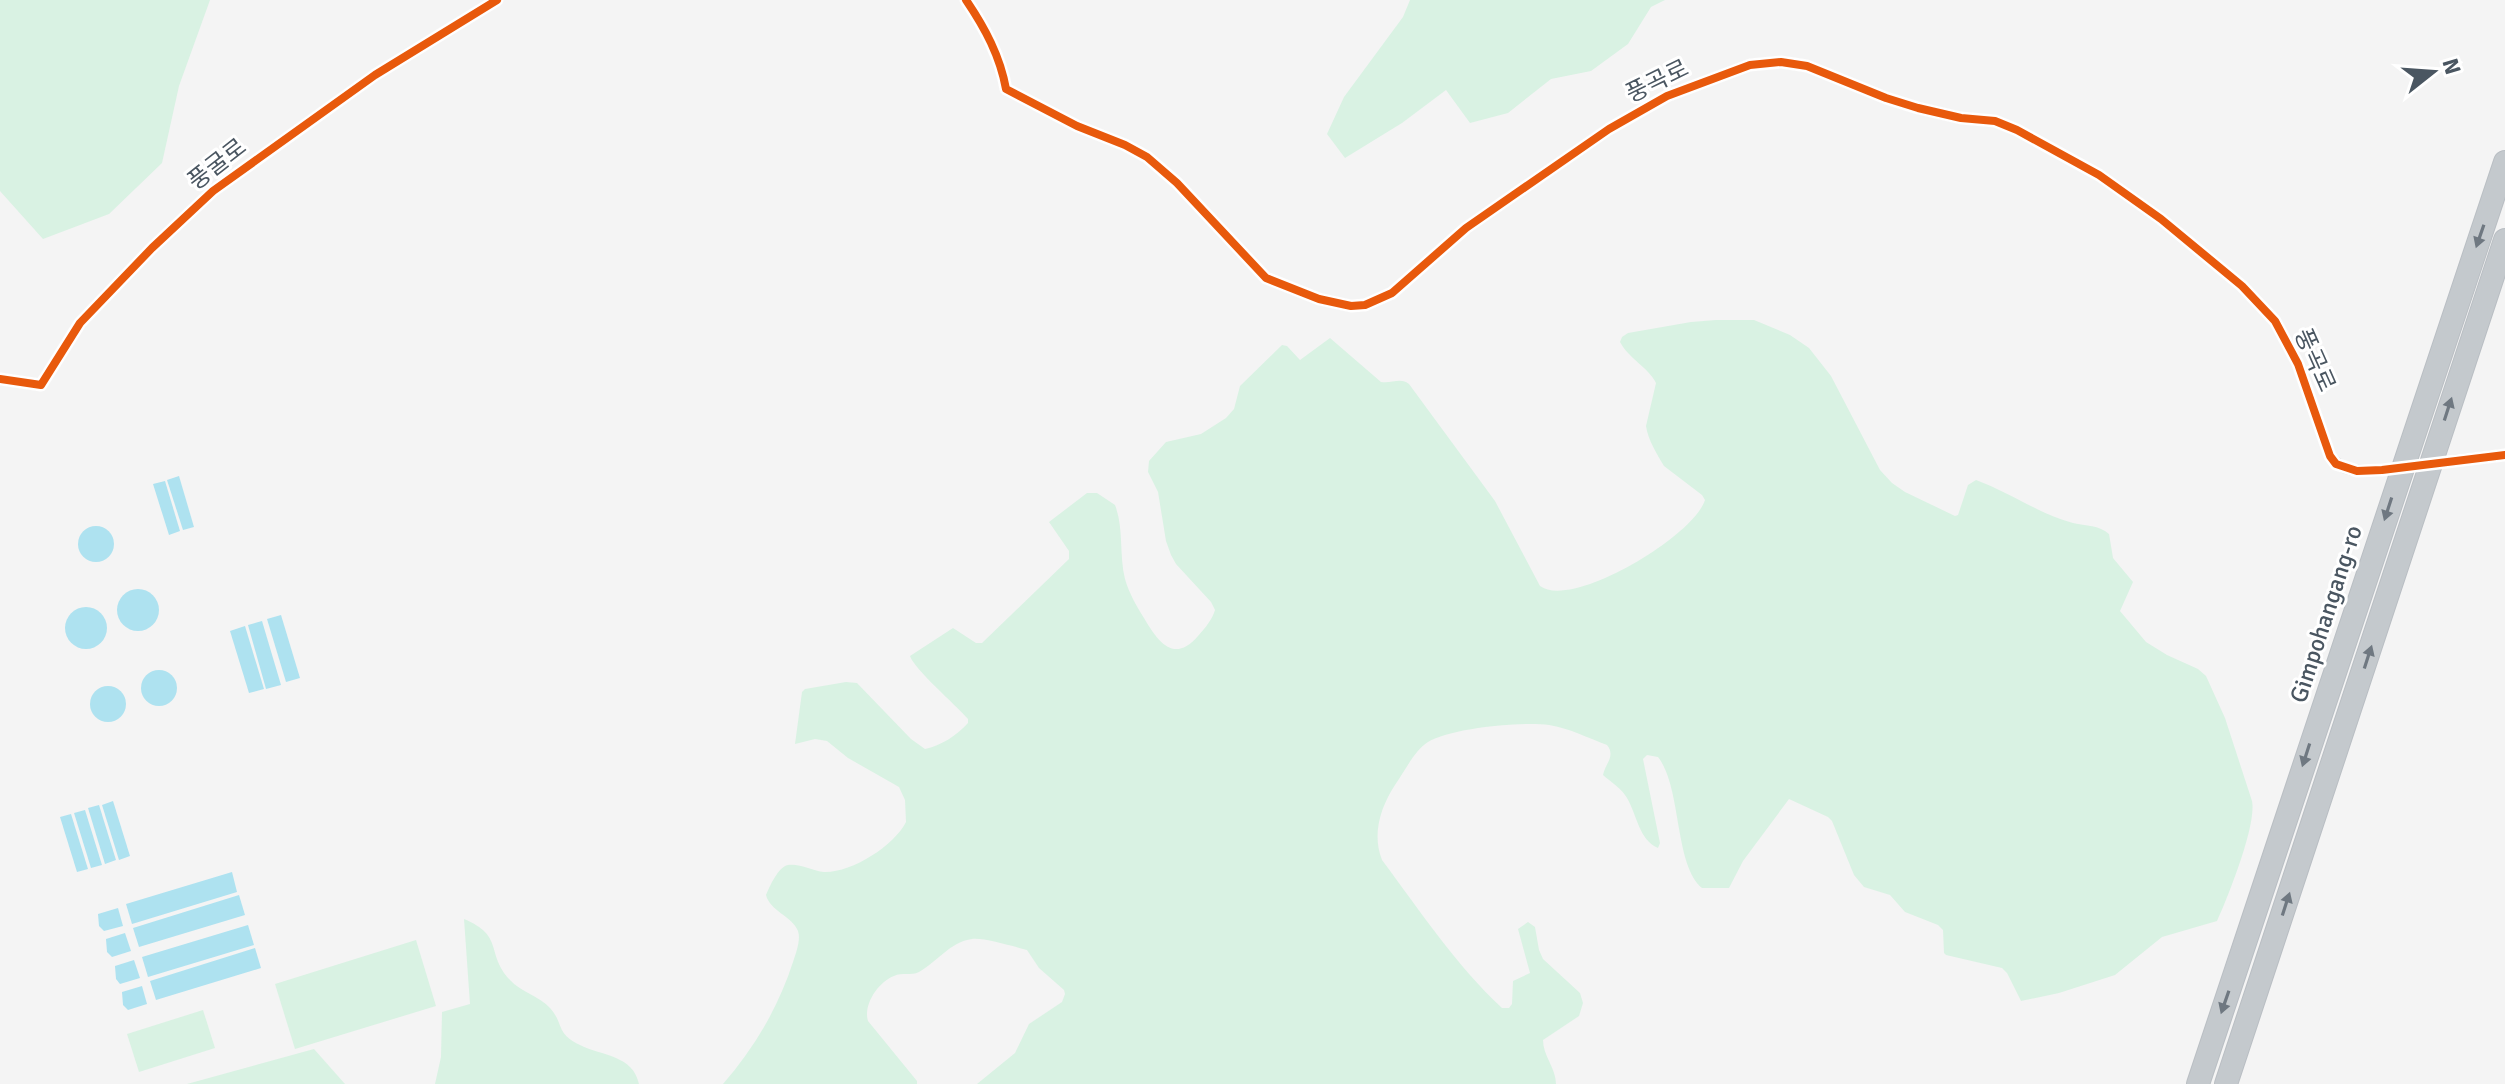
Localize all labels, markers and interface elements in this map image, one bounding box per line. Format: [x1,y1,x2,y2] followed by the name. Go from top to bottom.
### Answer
[2393,32,2473,112] north arrow
[1621,53,1693,109] street label: 풍곡로
[2436,55,2467,78] text: N
[182,132,252,196] street label: 풍굴로
[2473,224,2485,248] one-way arrow
[2288,324,2342,396] street label: 풍곡로
[2442,397,2454,421] one-way arrow
[2382,497,2394,521] one-way arrow
[2283,522,2369,706] street label: Gimpohangang-ro
[2362,644,2374,668] one-way arrow
[2300,744,2312,768] one-way arrow
[2281,891,2293,915] one-way arrow
[2219,991,2231,1015] one-way arrow

